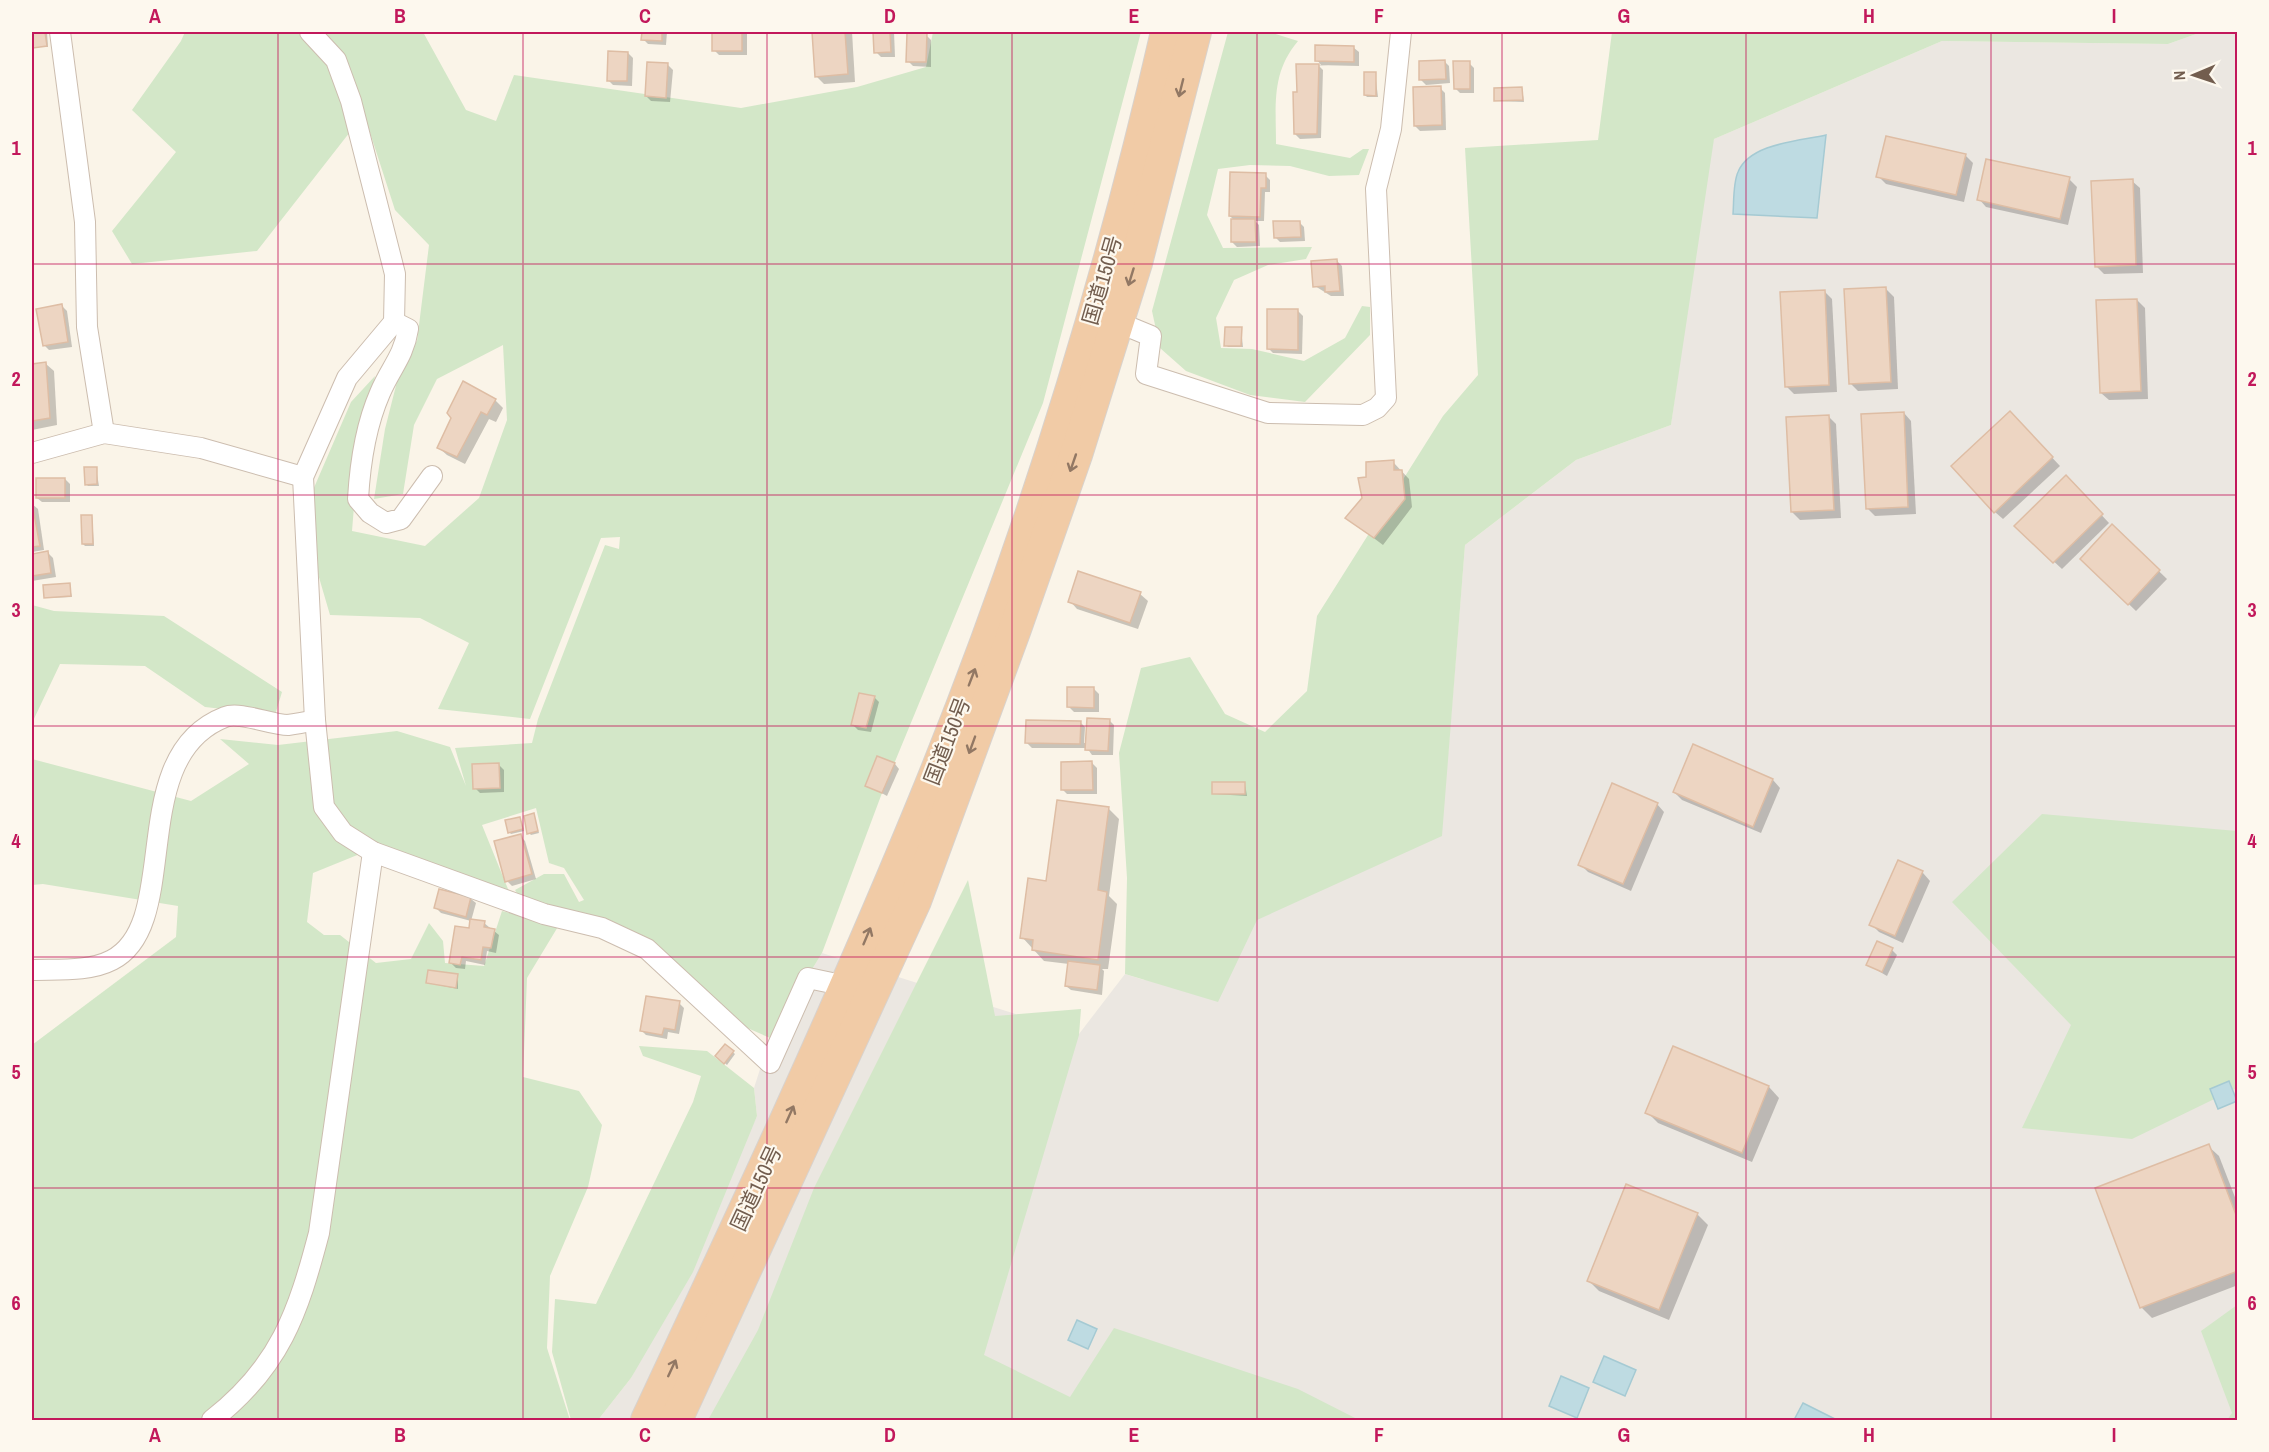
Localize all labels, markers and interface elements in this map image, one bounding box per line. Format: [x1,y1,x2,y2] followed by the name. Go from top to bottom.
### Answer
[149,2,161,29] text: A
[394,2,406,29] text: B
[639,2,651,29] text: C
[884,2,896,29] text: D
[1129,2,1140,29] text: E
[1374,2,1384,29] text: F
[1618,2,1630,29] text: G
[1863,2,1875,29] text: H
[2112,2,2116,29] text: I
[2164,45,2224,105] north arrow
[2168,70,2190,81] text: N
[1174,78,1186,97] one-way arrow
[11,134,21,161] text: 1
[2247,134,2257,161] text: 1
[1075,232,1129,328] street label: 国道150号
[1125,267,1136,286] one-way arrow
[11,365,21,392] text: 2
[2247,365,2257,392] text: 2
[1067,453,1078,472] one-way arrow
[11,596,21,623] text: 3
[2247,596,2257,623] text: 3
[967,668,978,687] one-way arrow
[917,693,977,789] street label: 国道150号
[966,736,977,754] one-way arrow
[11,827,21,854] text: 4
[2247,827,2257,854] text: 4
[862,927,874,945] one-way arrow
[11,1058,21,1085] text: 5
[2247,1058,2257,1085] text: 5
[784,1106,796,1124] one-way arrow
[723,1140,789,1236] street label: 国道150号
[11,1289,21,1316] text: 6
[2247,1289,2257,1316] text: 6
[667,1359,679,1377] one-way arrow
[149,1421,161,1448] text: A
[394,1421,406,1448] text: B
[639,1421,651,1448] text: C
[884,1421,896,1448] text: D
[1129,1421,1140,1448] text: E
[1374,1421,1384,1448] text: F
[1618,1421,1630,1448] text: G
[1863,1421,1875,1448] text: H
[2112,1421,2116,1448] text: I

